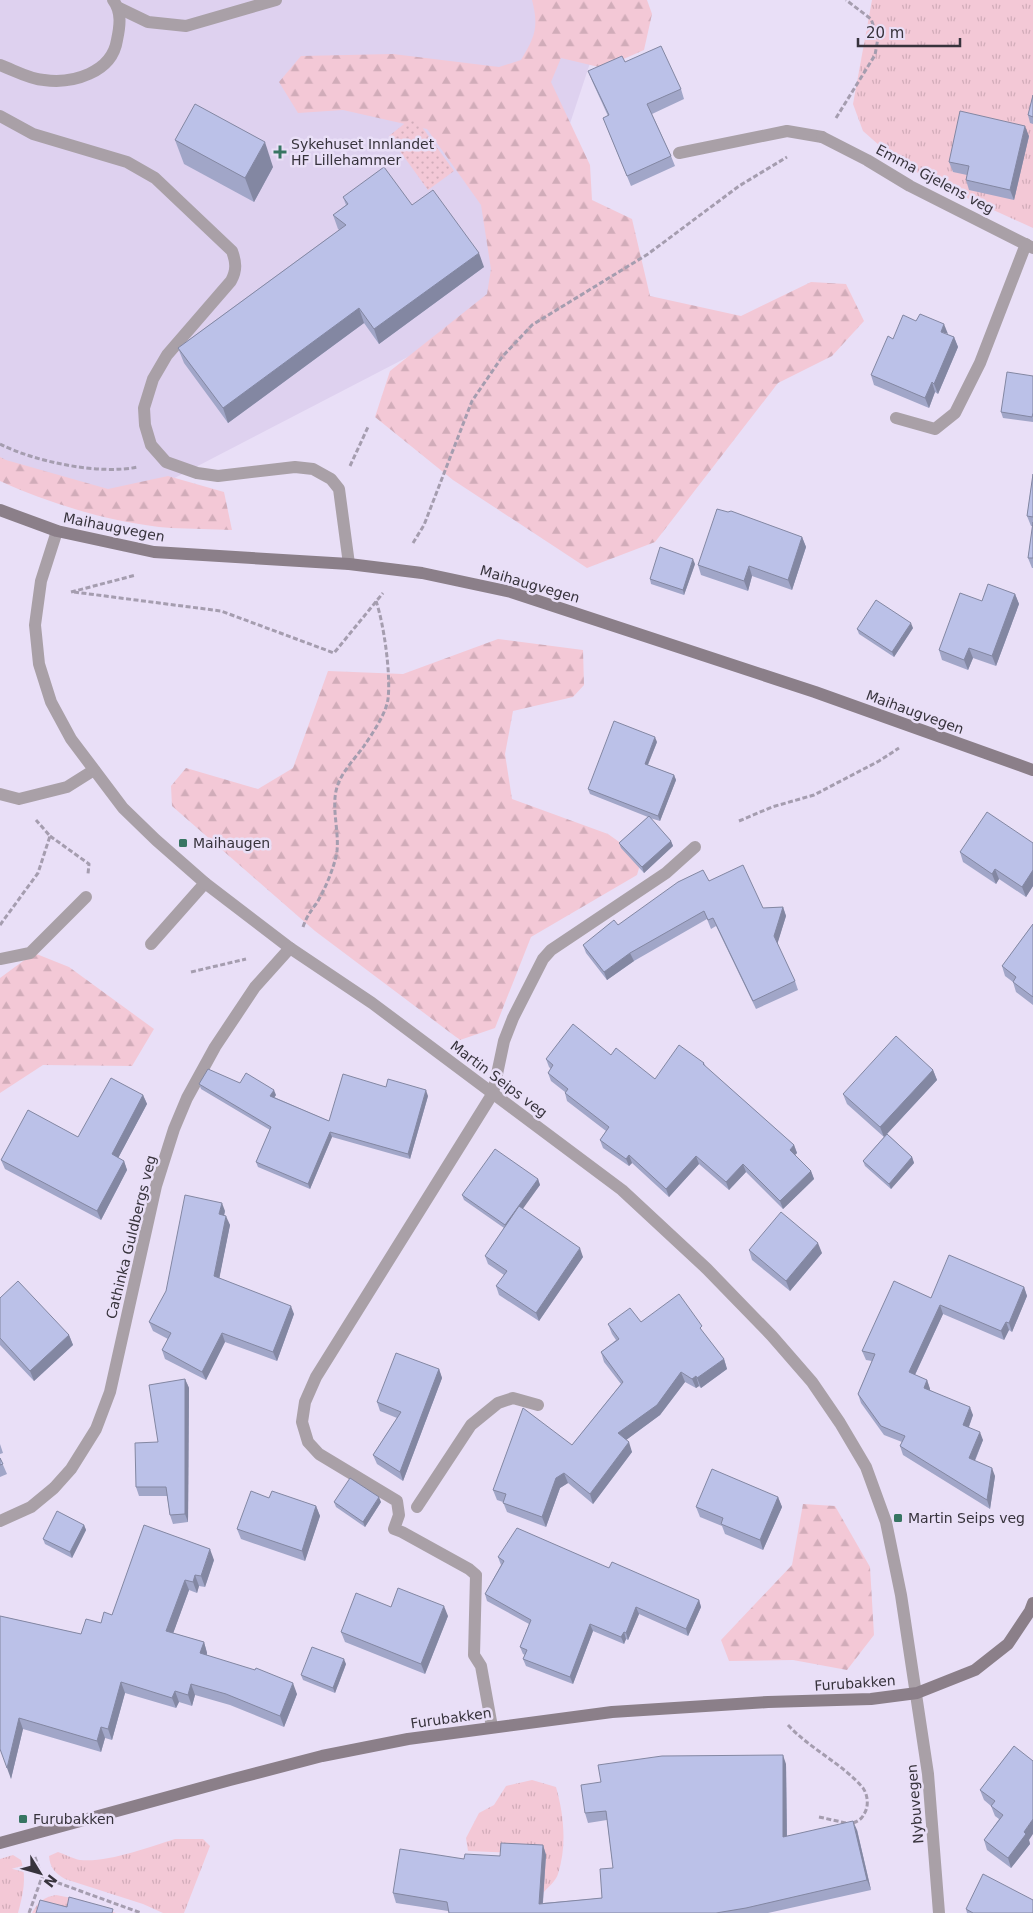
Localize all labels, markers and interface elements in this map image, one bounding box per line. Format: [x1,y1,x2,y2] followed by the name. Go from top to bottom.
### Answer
[858,15,960,47] scale bar
[866,24,904,42] text: 20 m
[291,136,435,168] place label: Sykehuset Innlandet HF Lillehammer
[873,141,997,217] street label: Emma Gjelens veg
[273,145,287,159] marker: Sykehuset Innlandet HF Lillehammer
[62,509,166,545] street label: Maihaugvegen
[478,562,582,606] street label: Maihaugvegen
[864,687,966,737] street label: Maihaugvegen
[193,835,270,851] place label: Maihaugen
[177,837,189,849] marker: Maihaugen
[447,1037,551,1121] street label: Martin Seips veg
[103,1153,159,1321] street label: Cathinka Guldbergs veg
[908,1510,1025,1526] place label: Martin Seips veg
[892,1512,904,1524] marker: Martin Seips veg
[814,1672,896,1694] street label: Furubakken
[410,1704,492,1732] street label: Furubakken
[904,1764,926,1844] street label: Nybuvegen
[33,1811,114,1827] place label: Furubakken
[17,1813,29,1825] marker: Furubakken
[15,1848,65,1898] north arrow
[40,1871,60,1890] text: N

